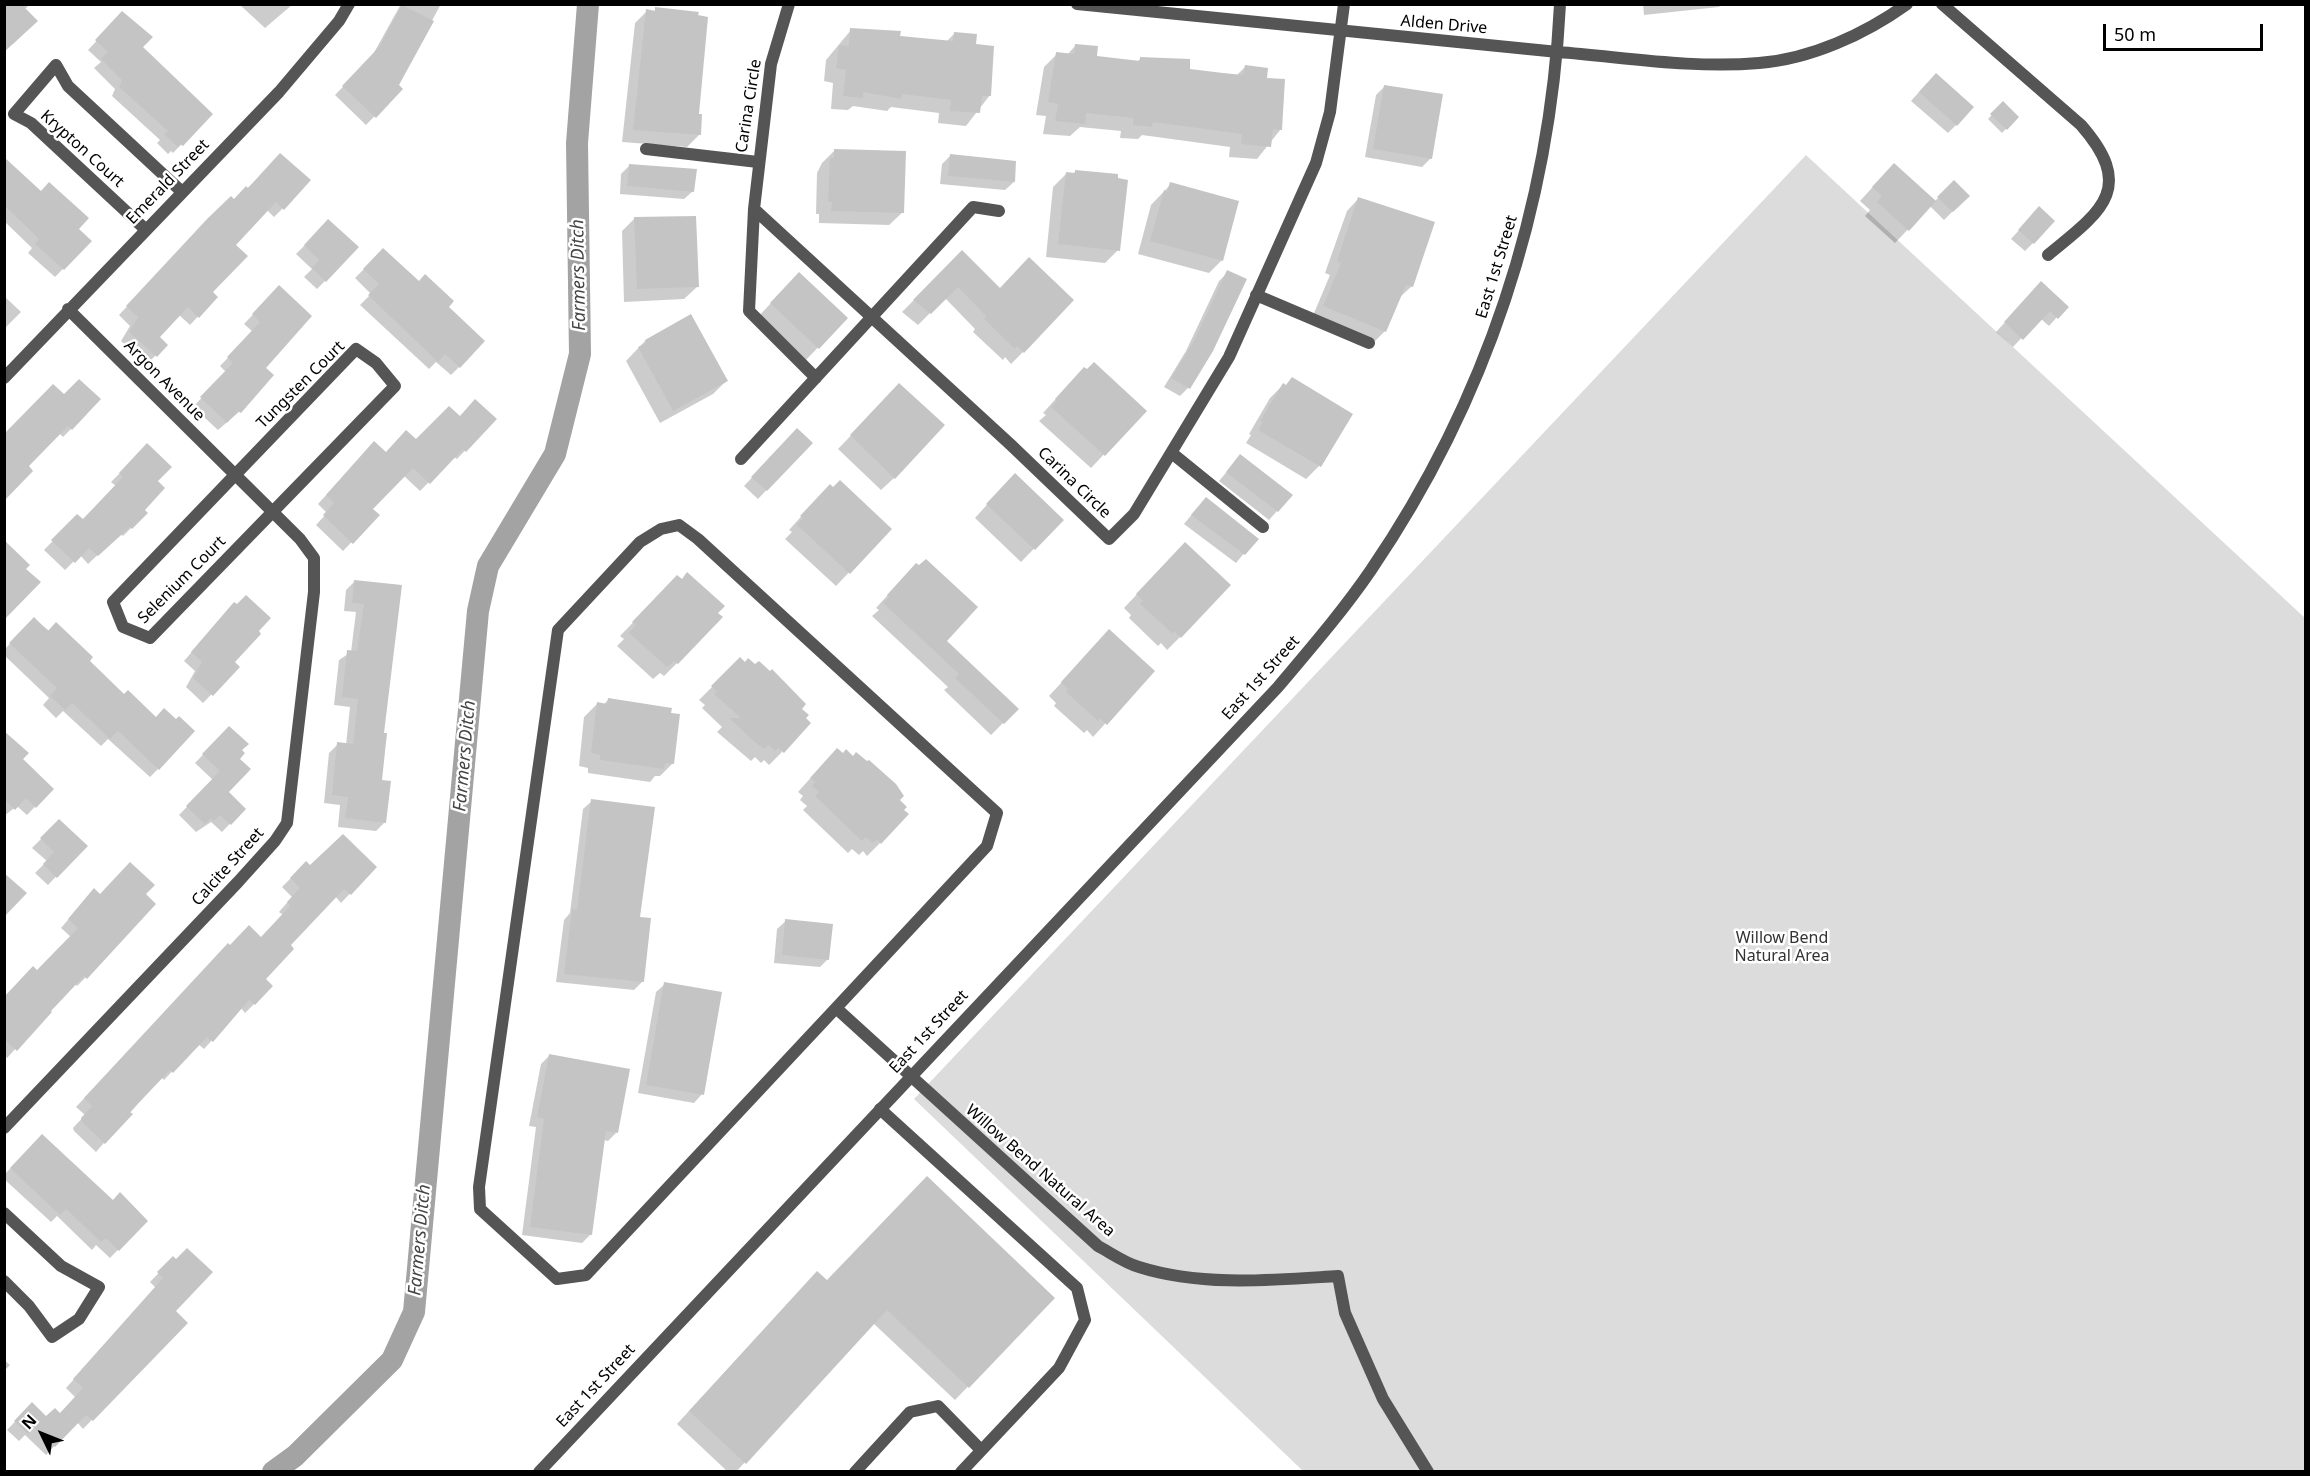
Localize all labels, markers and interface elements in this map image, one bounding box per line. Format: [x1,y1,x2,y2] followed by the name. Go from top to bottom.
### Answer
[1400,12,1488,38] street label: Alden Drive
[2106,12,2266,50] scale bar
[2114,22,2156,46] text: 50 m
[732,58,766,154] street label: Carina Circle
[36,106,128,192] street label: Krypton Court
[123,135,213,229] street label: Emerald Street
[1472,213,1522,321] street label: East 1st Street
[567,219,591,331] water label: Farmers Ditch
[120,337,208,425] street label: Argon Avenue
[253,337,349,433] street label: Tungsten Court
[1033,443,1115,523] street label: Carina Circle
[134,532,230,628] street label: Selenium Court
[1218,632,1304,724] street label: East 1st Street
[449,700,481,812] water label: Farmers Ditch
[188,824,268,910] street label: Calcite Street
[1735,928,1829,966] park label: Willow Bend Natural Area
[886,986,972,1078] street label: East 1st Street
[961,1101,1119,1241] street label: Willow Bend Natural Area
[404,1184,436,1296] water label: Farmers Ditch
[553,1340,639,1432] street label: East 1st Street
[12,1404,72,1464] north arrow
[16,1409,41,1434] text: N

